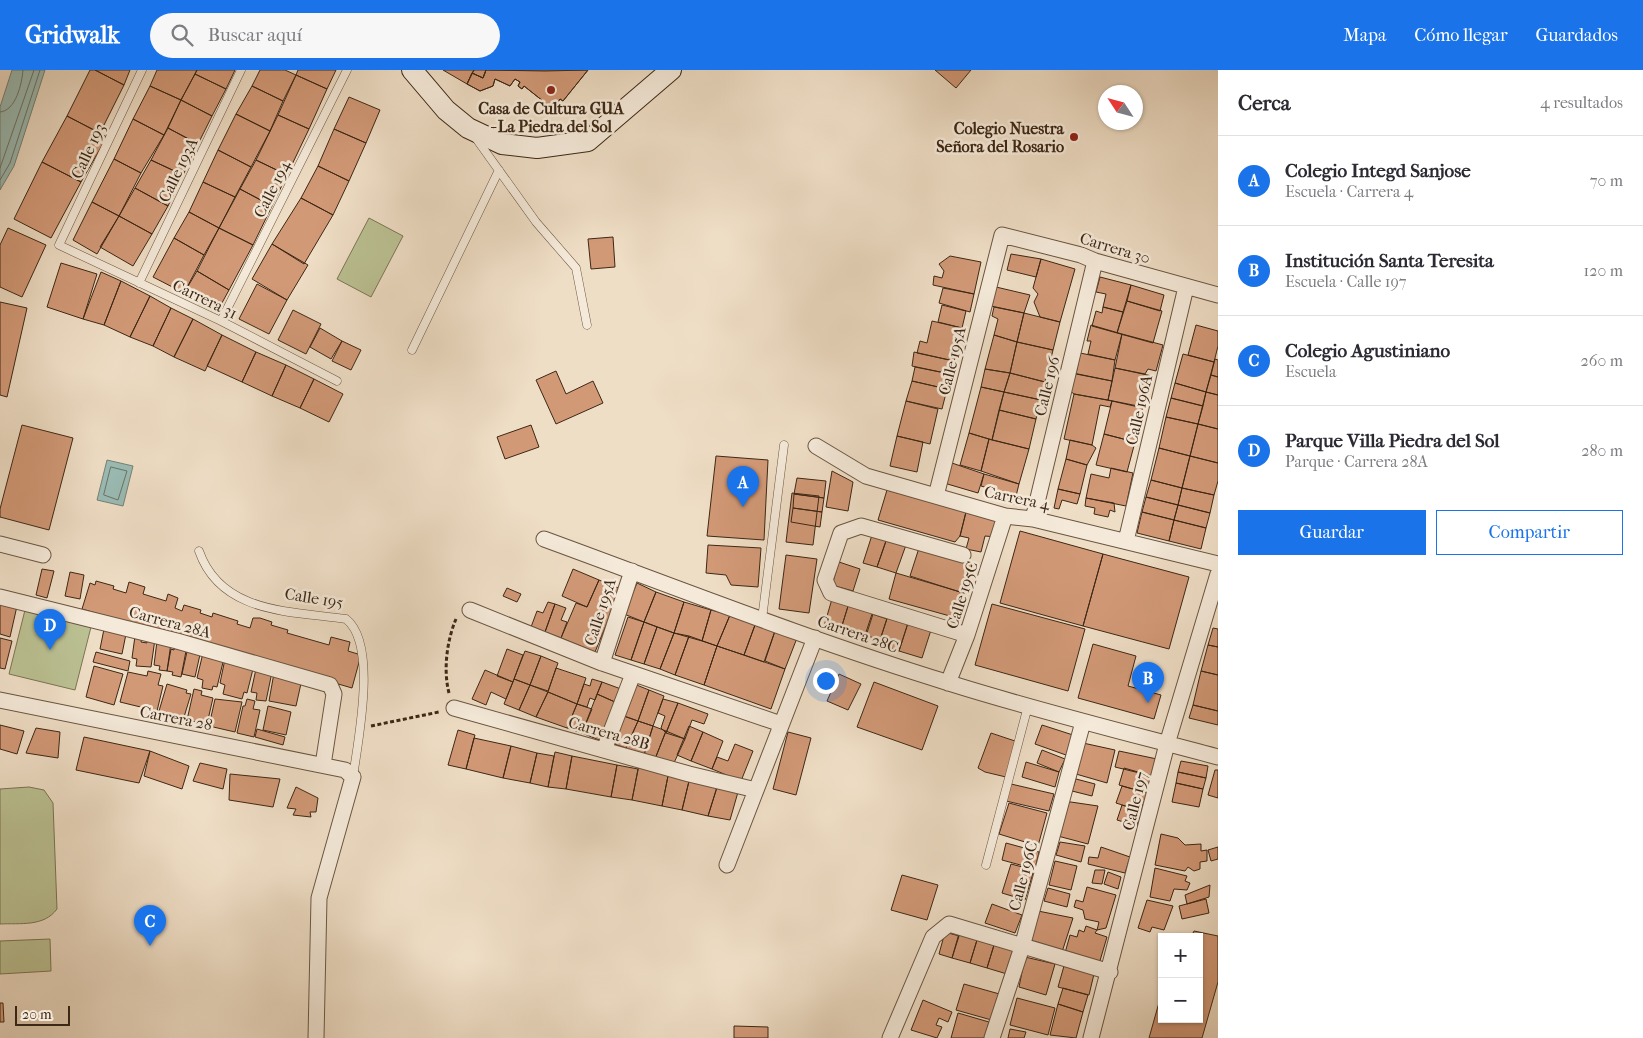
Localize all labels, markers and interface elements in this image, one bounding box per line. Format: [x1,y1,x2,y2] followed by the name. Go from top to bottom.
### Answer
[150,13,500,58] search box
[25,21,120,49] text: Gridwalk
[168,21,196,49] icon: search
[208,24,302,46] text: Buscar aquí
[1343,25,1386,46] text: Mapa
[1414,25,1508,46] text: Cómo llegar
[1536,25,1618,46] text: Guardados
[545,84,557,96] marker: Casa de Cultura GUA - La Piedra del Sol
[1098,85,1143,130] north arrow
[1238,91,1290,115] text: Cerca
[1540,93,1623,112] text: 4 resultados
[478,99,624,136] place label: Casa de Cultura GUA - La Piedra del Sol
[936,119,1065,156] place label: Colegio Nuestra Señora del Rosario
[67,120,109,182] street label: Calle 193
[1068,131,1080,143] marker: Colegio Nuestra Señora del Rosario
[154,134,202,205] street label: Calle 193A
[250,157,295,221] street label: Calle 194
[1285,160,1471,182] text: Colegio Integd Sanjose
[1249,171,1259,190] text: A
[1590,171,1623,190] text: 70 m
[1285,182,1413,201] text: Escuela · Carrera 4
[1077,228,1153,268] street label: Carrera 30
[1285,250,1494,272] text: Institución Santa Teresita
[1249,261,1259,280] text: B
[1584,261,1623,280] text: 120 m
[1285,272,1407,291] text: Escuela · Calle 197
[170,275,240,323] street label: Carrera 31
[934,324,970,397] street label: Calle 195A
[1285,340,1450,362] text: Colegio Agustiniano
[1249,351,1259,370] text: C
[1581,351,1623,370] text: 260 m
[1030,354,1064,418] street label: Calle 196
[1285,362,1336,381] text: Escuela
[1122,372,1156,447] street label: Calle 196A
[1285,430,1500,452] text: Parque Villa Piedra del Sol
[1248,441,1260,460] text: D
[1581,441,1623,460] text: 280 m
[1285,452,1428,471] text: Parque · Carrera 28A
[727,466,759,507] pin: A
[982,482,1052,514] street label: Carrera 4
[1238,510,1426,555] button: Guardar
[1436,510,1623,555] button: Compartir
[942,559,982,631] street label: Calle 195C
[580,575,620,648] street label: Calle 195A
[283,584,345,612] street label: Calle 195
[127,602,214,642] street label: Carrera 28A
[34,609,66,650] pin: D
[815,611,901,657] street label: Carrera 28C
[1132,662,1164,703] pin: B
[813,668,839,694] your location
[138,702,214,734] street label: Carrera 28
[566,712,652,754] street label: Carrera 28B
[1119,769,1152,832] street label: Calle 197
[1005,839,1041,913] street label: Calle 196C
[134,905,166,946] pin: C
[1158,933,1203,1023] map controls
[1158,933,1203,978] button: +
[1158,978,1203,1023] button: −
[15,1003,70,1026] scale bar
[22,1006,52,1023] text: 20 m

